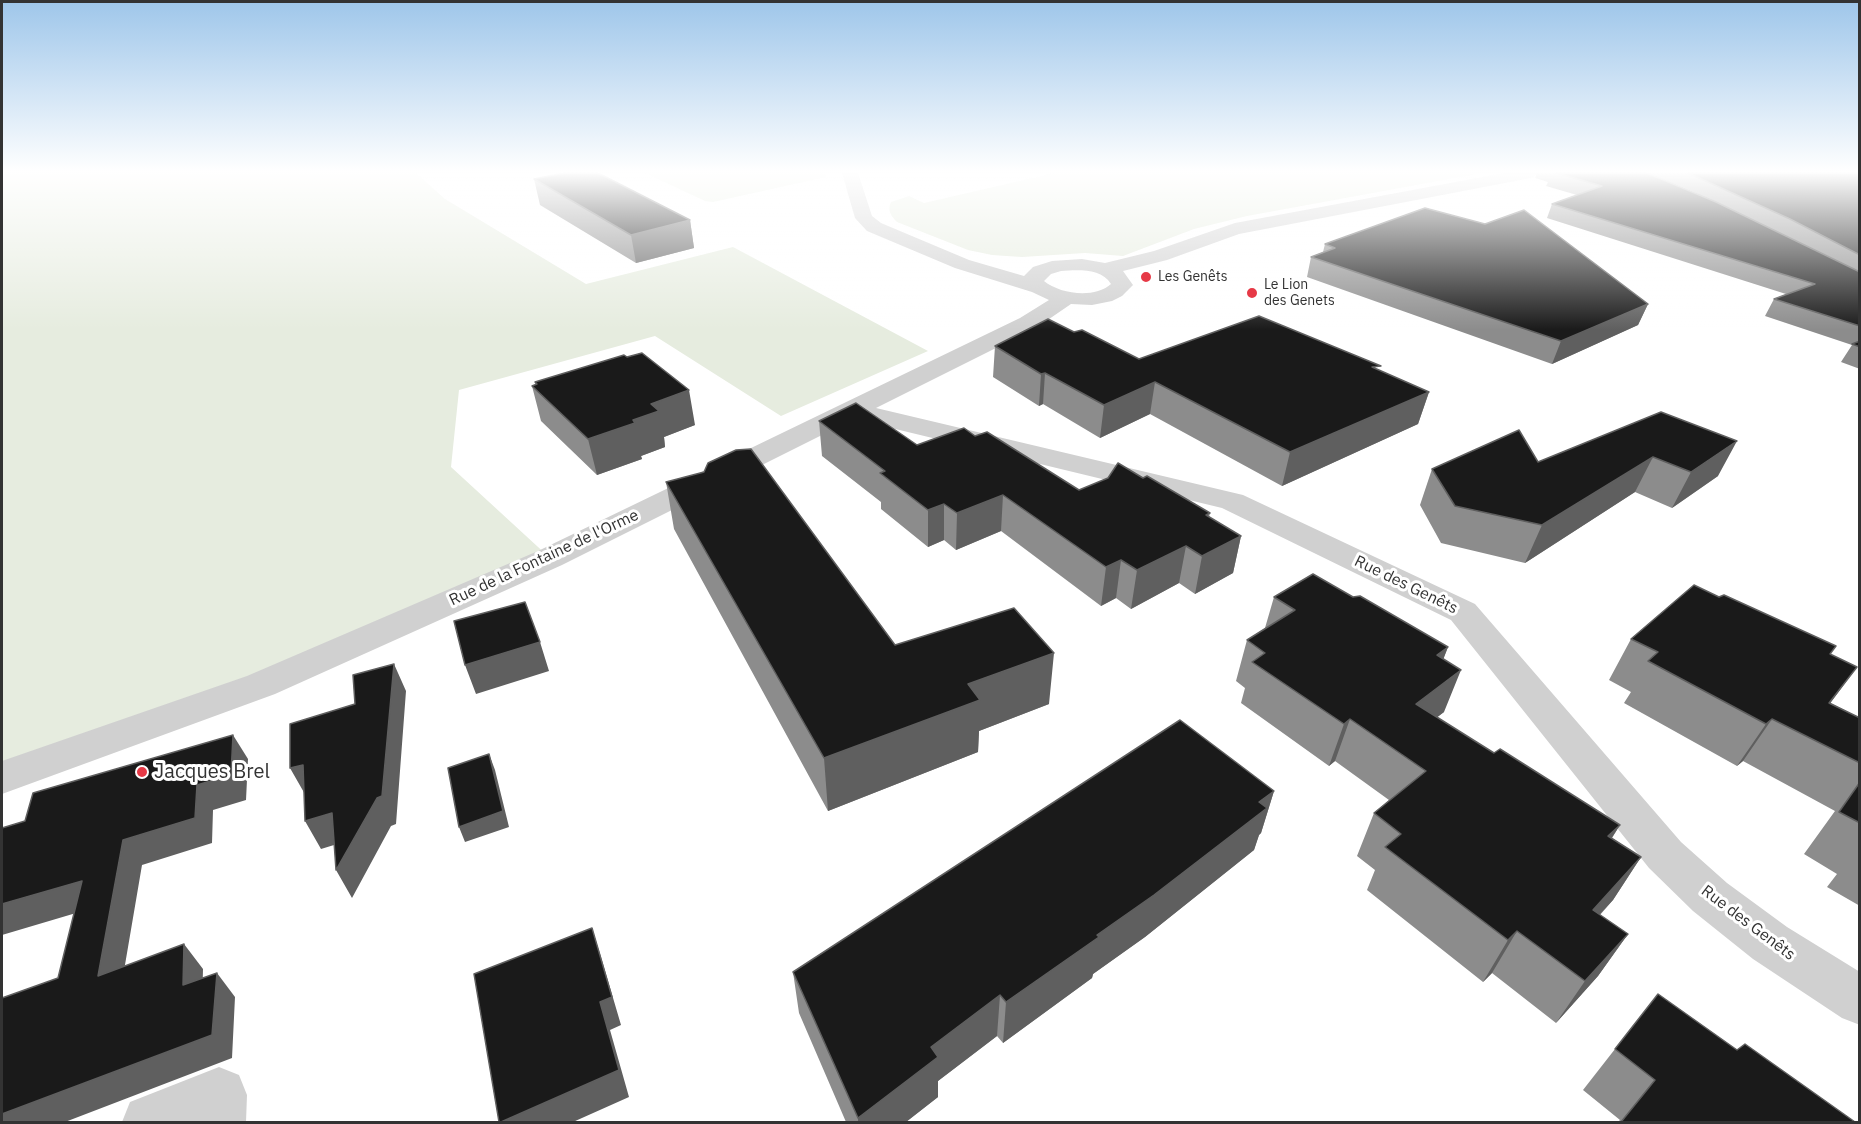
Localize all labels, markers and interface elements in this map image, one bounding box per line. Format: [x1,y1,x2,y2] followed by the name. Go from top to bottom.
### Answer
[1158,269,1227,285] place label: Les Genêts
[1139,270,1153,284] marker: Les Genêts
[1264,277,1335,310] place label: Le Lion des Genets
[1245,286,1259,300] marker: Le Lion des Genets
[446,506,642,610] street label: Rue de la Fontaine de l'Orme
[1351,552,1461,618] street label: Rue des Genêts
[154,760,270,784] place label: Jacques Brel
[135,765,149,779] marker: Jacques Brel
[1697,881,1799,965] street label: Rue des Genêts

